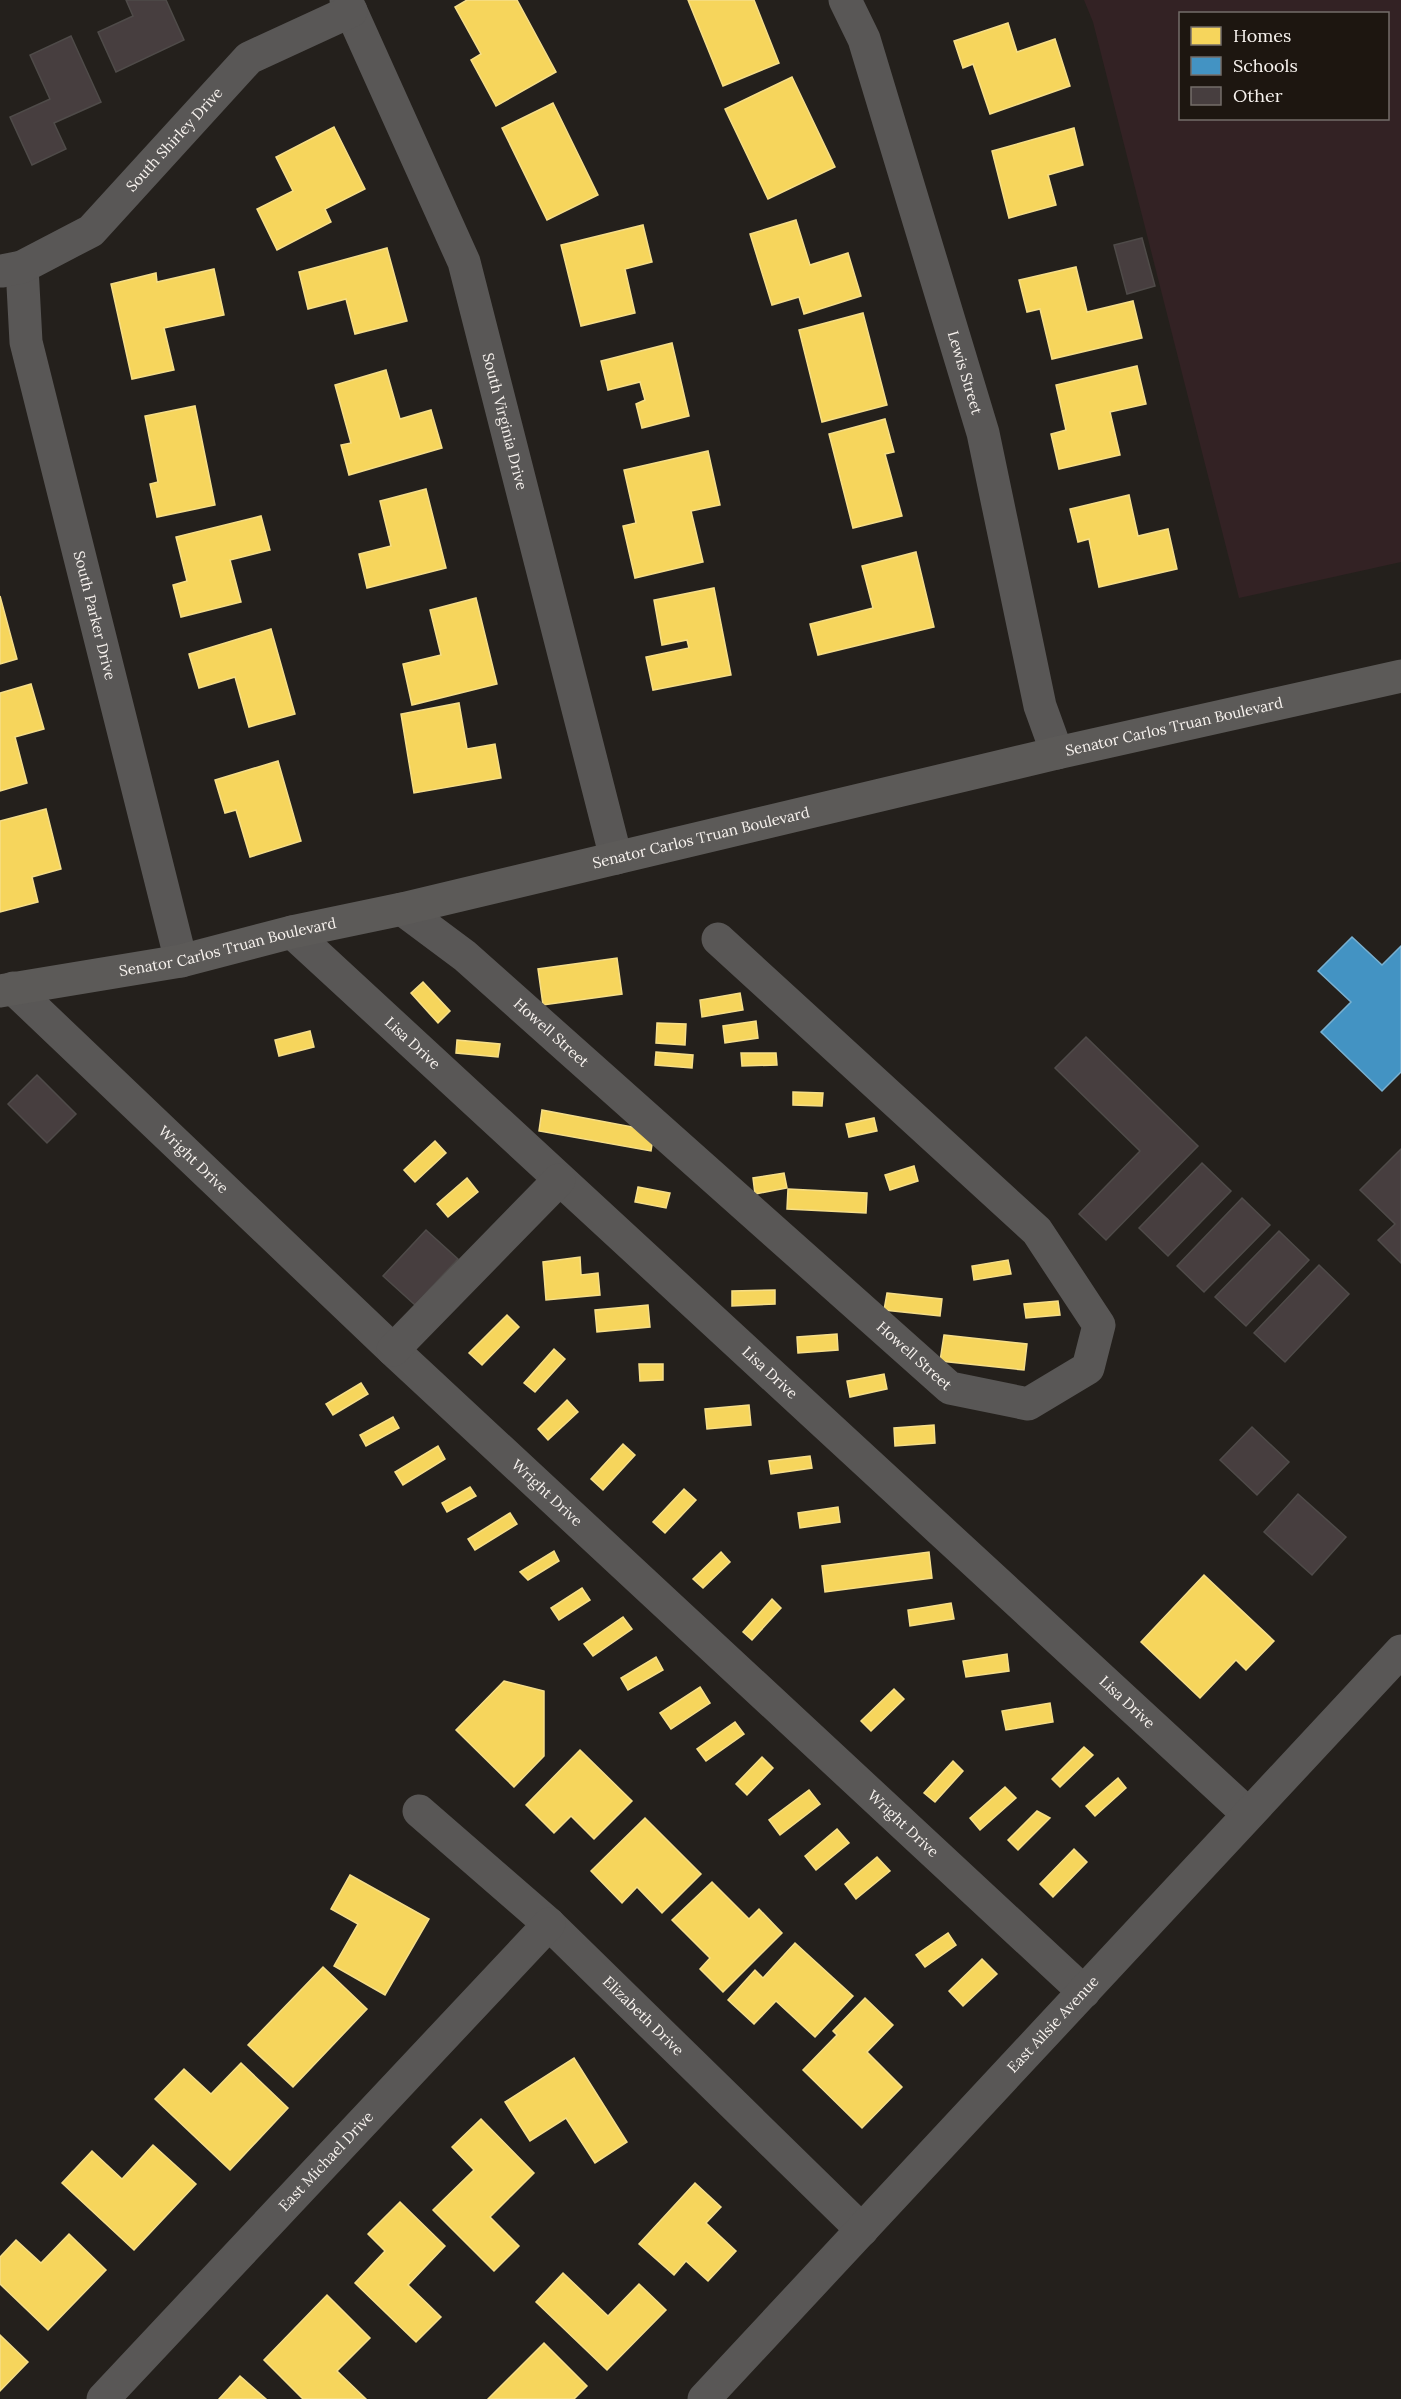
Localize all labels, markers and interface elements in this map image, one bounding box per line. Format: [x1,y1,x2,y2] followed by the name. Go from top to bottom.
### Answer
[1179,12,1389,120] legend
[1233,24,1291,47] text: Homes
[1233,54,1298,77] text: Schools
[122,83,227,195] street label: South Shirley Drive
[1233,84,1283,107] text: Other
[944,328,987,417] street label: Lewis Street
[479,351,532,492] street label: South Virginia Drive
[70,549,120,682] street label: South Parker Drive
[1064,693,1285,760] street label: Senator Carlos Truan Boulevard
[591,802,811,872] street label: Senator Carlos Truan Boulevard
[118,913,338,980] street label: Senator Carlos Truan Boulevard
[510,994,593,1071] street label: Howell Street
[381,1012,445,1073] street label: Lisa Drive
[154,1121,233,1197] street label: Wright Drive
[873,1317,956,1394] street label: Howell Street
[738,1342,802,1403] street label: Lisa Drive
[508,1455,587,1530] street label: Wright Drive
[1095,1672,1159,1732] street label: Lisa Drive
[864,1786,943,1861] street label: Wright Drive
[599,1972,688,2060] street label: Elizabeth Drive
[1003,1972,1102,2077] street label: East Ailsie Avenue
[274,2107,377,2215] street label: East Michael Drive

